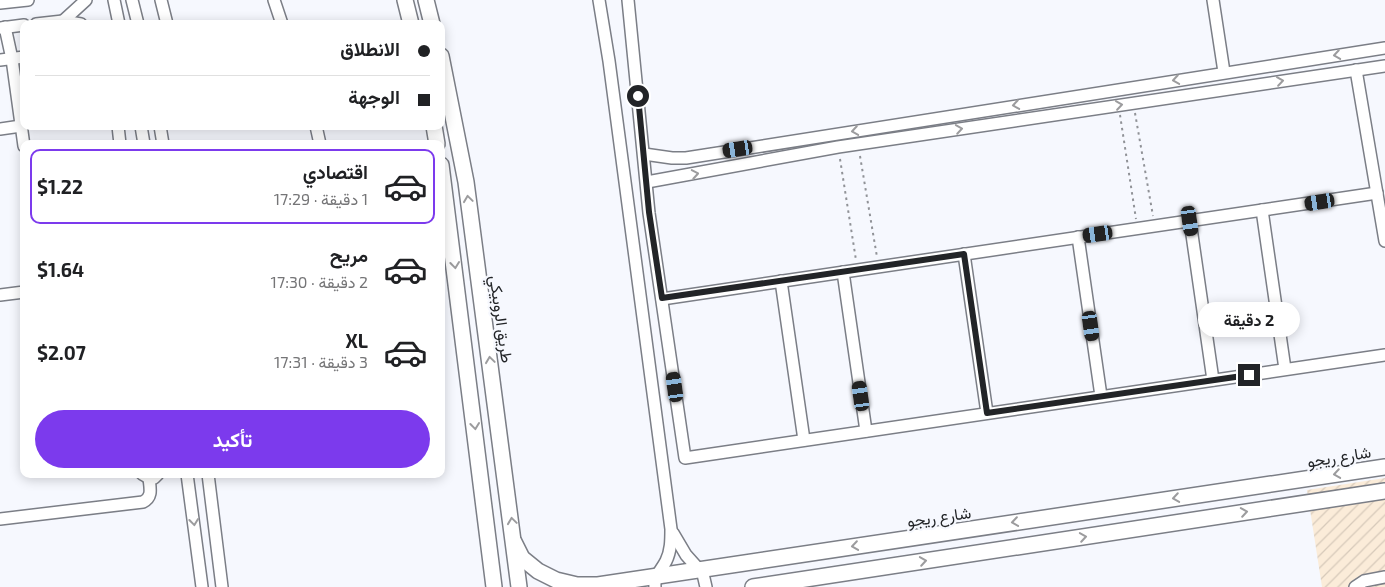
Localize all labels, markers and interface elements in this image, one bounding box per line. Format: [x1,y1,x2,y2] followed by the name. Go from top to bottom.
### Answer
[340,37,400,60] text: الانطلاق
[1332,49,1340,60] one-way arrow
[1172,74,1181,84] one-way arrow
[1276,77,1284,87] one-way arrow
[348,85,400,108] text: الوجهة
[627,85,649,107] route start
[1011,99,1019,110] one-way arrow
[1116,100,1124,111] one-way arrow
[955,124,963,135] one-way arrow
[851,125,860,135] one-way arrow
[722,139,753,159] car
[303,160,368,183] text: اقتصادي
[383,164,428,209] icon: car
[691,169,699,179] one-way arrow
[37,175,83,198] text: $1.22
[274,189,368,208] text: 1 دقيقة · 17:29
[1304,192,1335,212] car
[463,195,474,203] one-way arrow
[1180,205,1199,237] car
[1082,224,1113,244] car
[330,243,368,266] text: مريح
[383,247,428,292] icon: car
[37,258,84,281] text: $1.64
[449,261,460,269] one-way arrow
[271,272,368,291] text: 2 دقيقة · 17:30
[482,274,518,365] street label: طريق الروبيكي
[1198,302,1300,338] callout: 2 دقيقة
[1081,310,1100,342] car
[1224,310,1274,329] text: 2 دقيقة
[346,329,368,352] text: XL
[383,330,428,375] icon: car
[37,341,86,364] text: $2.07
[274,352,368,371] text: 3 دقيقة · 17:31
[485,356,496,364] one-way arrow
[1238,364,1260,386] route end
[665,371,684,403] car
[851,380,870,412] car
[35,410,430,468] button: تأكيد
[469,423,480,431] one-way arrow
[1306,442,1373,473] street label: شارع ريجو
[1332,468,1340,479] one-way arrow
[1172,492,1180,503] one-way arrow
[906,502,973,533] street label: شارع ريجو
[1240,508,1248,518] one-way arrow
[1011,516,1019,527] one-way arrow
[507,517,517,526] one-way arrow
[188,518,198,526] one-way arrow
[1079,532,1088,542] one-way arrow
[850,540,858,551] one-way arrow
[919,556,927,567] one-way arrow

